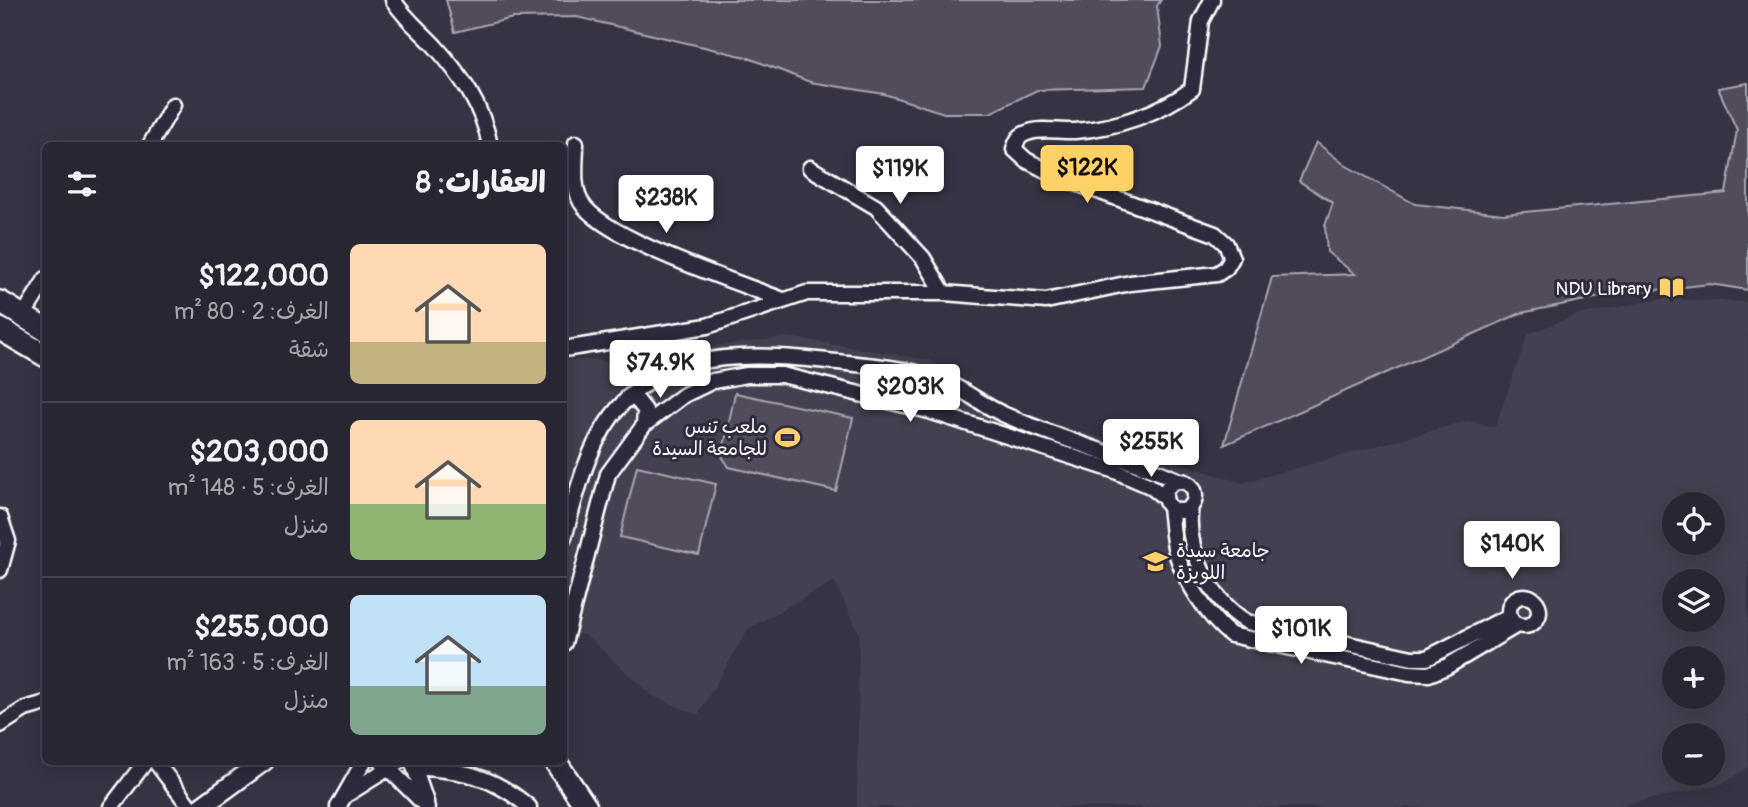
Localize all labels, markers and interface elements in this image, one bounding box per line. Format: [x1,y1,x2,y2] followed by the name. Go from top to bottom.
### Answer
[851,146,949,206] pin: $119K
[1038,146,1136,205] pin: $122K
[1056,153,1118,182] text: $122K
[872,154,928,183] text: $119K
[416,164,546,201] text: العقارات: 8
[63,165,101,203] icon: filters
[617,176,715,235] pin: $238K
[635,183,697,212] text: $238K
[198,257,329,294] text: $122,000
[406,272,490,356] icon: home
[1657,274,1685,302] library icon: NDU Library
[1556,277,1651,301] place label: NDU Library
[174,297,329,326] text: الغرف: 2 · 80 m²
[289,335,329,364] text: شقة
[603,340,717,400] pin: $74.9K
[626,348,694,377] text: $74.9K
[861,364,959,424] pin: $203K
[876,372,944,401] text: $203K
[652,415,767,461] place label: ملعب تنس للجامعة السيدة
[1102,420,1200,479] pin: $255K
[773,423,801,451] sports icon: ملعب تنس للجامعة السيدة
[1119,427,1183,456] text: $255K
[190,433,329,470] text: $203,000
[406,448,490,532] icon: home
[168,473,329,502] text: الغرف: 5 · 148 m²
[1662,492,1725,786] map controls
[1662,492,1725,555] button: locate
[284,511,329,540] text: منزل
[1463,522,1561,581] pin: $140K
[1480,529,1544,558] text: $140K
[1176,539,1270,585] place label: جامعة سيدة اللويزة
[1142,547,1170,575] school or university icon: جامعة سيدة اللويزة
[1662,569,1725,632] button: layers
[1252,606,1350,666] pin: $101K
[194,608,329,645] text: $255,000
[1271,614,1331,643] text: $101K
[406,623,490,707] icon: home
[1662,646,1725,709] button: +
[166,648,329,677] text: الغرف: 5 · 163 m²
[284,686,329,715] text: منزل
[1662,723,1725,786] button: −

